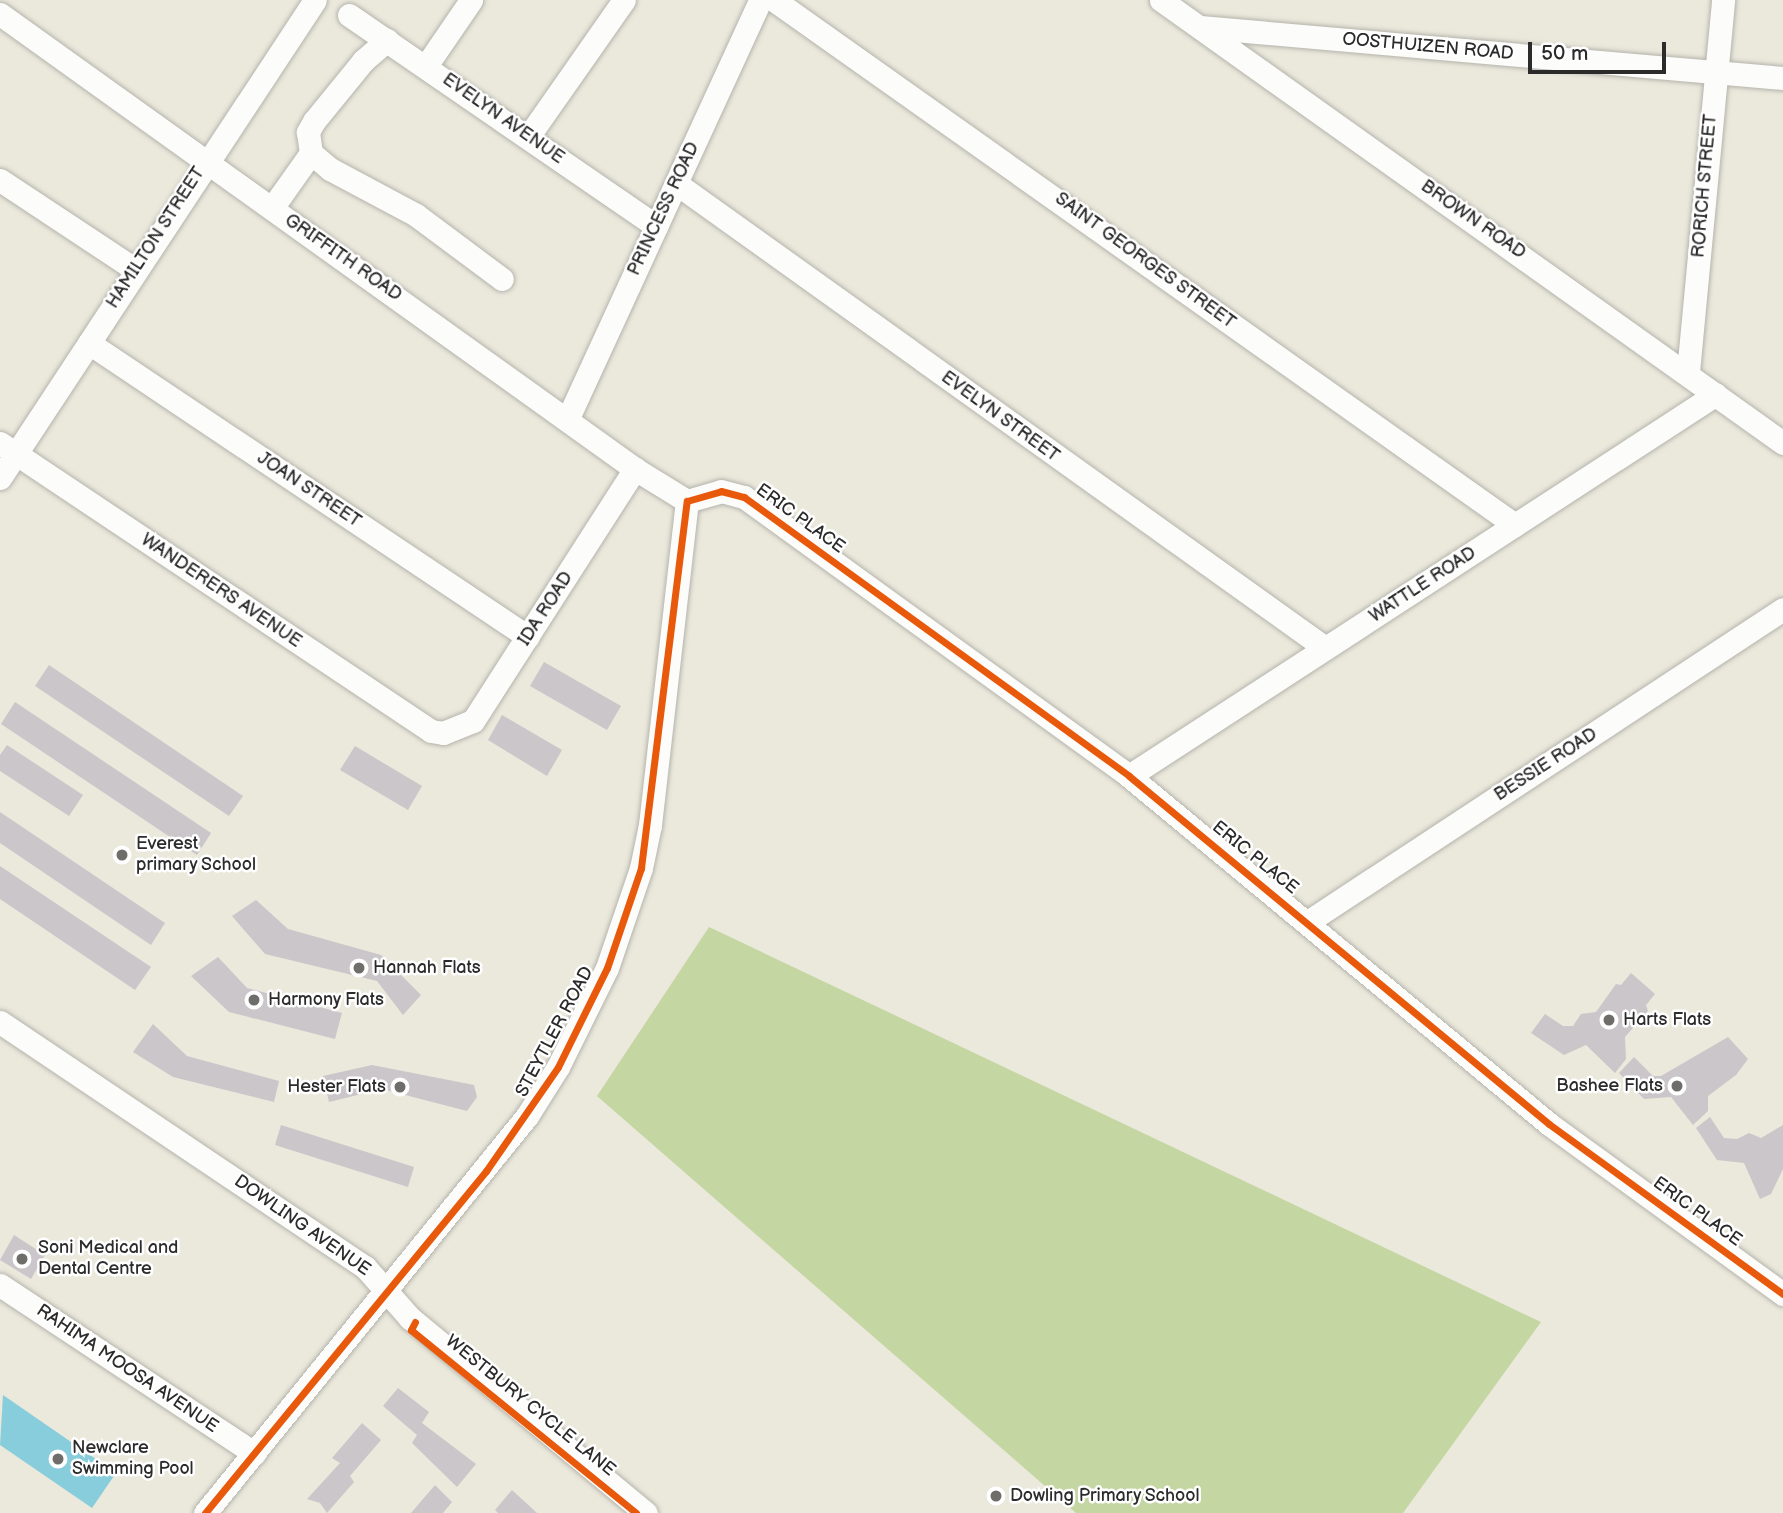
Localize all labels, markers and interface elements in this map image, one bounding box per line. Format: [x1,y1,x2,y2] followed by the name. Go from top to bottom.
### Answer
[1531,28,1669,72] scale bar
[1341,29,1515,65] street label: OOSTHUIZEN ROAD
[1541,41,1588,66] text: 50 m
[438,69,568,169] street label: EVELYN AVENUE
[1688,113,1722,259] street label: RORICH STREET
[624,139,704,279] street label: PRINCESS ROAD
[102,163,210,313] street label: HAMILTON STREET
[1416,176,1530,264] street label: BROWN ROAD
[1050,188,1240,334] street label: SAINT GEORGES STREET
[280,210,406,306] street label: GRIFFITH ROAD
[937,367,1063,467] street label: EVELYN STREET
[253,447,365,533] street label: JOAN STREET
[751,479,849,559] street label: ERIC PLACE
[137,529,305,653] street label: WANDERERS AVENUE
[1366,542,1480,628] street label: WATTLE ROAD
[514,568,578,650] street label: IDA ROAD
[1490,724,1602,806] street label: BESSIE ROAD
[1208,817,1302,899] street label: ERIC PLACE
[136,834,257,876] place label: Everest primary School
[114,847,130,863] marker: Everest primary School
[373,957,481,979] place label: Hannah Flats
[351,960,367,976] marker: Hannah Flats
[512,963,598,1101] street label: STEYTLER ROAD
[268,989,385,1011] place label: Harmony Flats
[246,992,262,1008] marker: Harmony Flats
[1623,1009,1711,1031] place label: Harts Flats
[1601,1012,1617,1028] marker: Harts Flats
[1556,1075,1663,1097] place label: Bashee Flats
[287,1076,386,1098] place label: Hester Flats
[1669,1078,1685,1094] marker: Bashee Flats
[392,1079,408,1095] marker: Hester Flats
[230,1171,374,1281] street label: DOWLING AVENUE
[1648,1172,1746,1252] street label: ERIC PLACE
[38,1238,178,1280] place label: Soni Medical and Dental Centre
[12,1249,32,1269] marker: Soni Medical and Dental Centre
[32,1300,222,1438] street label: RAHIMA MOOSA AVENUE
[441,1331,619,1481] street label: WESTBURY CYCLE LANE
[72,1438,194,1480] place label: Newclare Swimming Pool
[50,1451,66,1467] marker: Newclare Swimming Pool
[1010,1485,1201,1507] place label: Dowling Primary School
[988,1488,1004,1504] marker: Dowling Primary School

